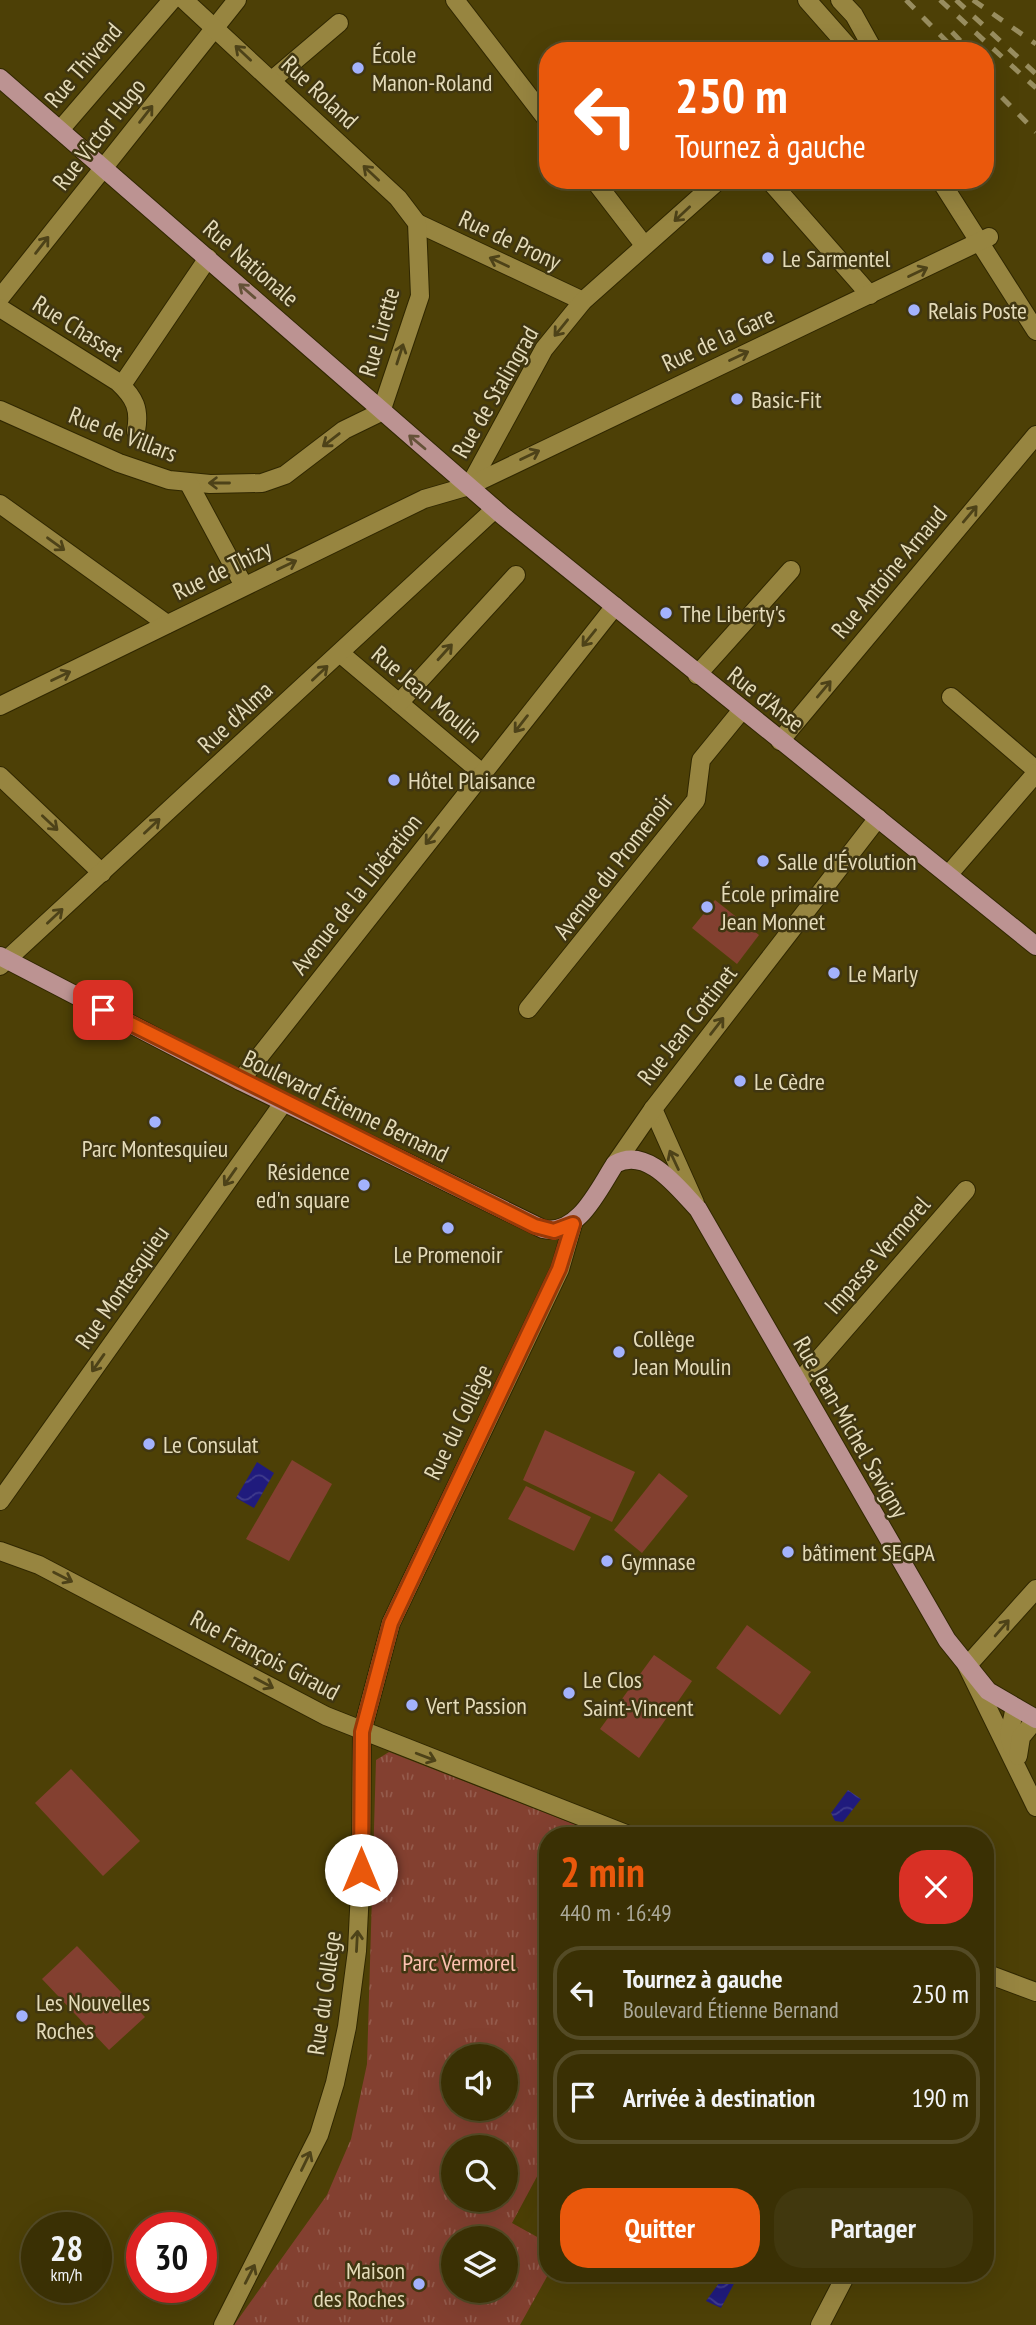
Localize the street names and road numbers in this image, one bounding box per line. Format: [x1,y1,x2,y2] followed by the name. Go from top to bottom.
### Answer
[38,16,128,114] street label: Rue Thivend
[275,49,365,135] street label: Rue Roland
[46,72,152,196] street label: Rue Victor Hugo
[454,203,566,277] street label: Rue de Prony
[197,213,305,313] street label: Rue Nationale
[351,284,407,380] street label: Rue Lirette
[27,288,129,368] street label: Rue Chasset
[657,299,779,379] street label: Rue de la Gare
[445,321,545,463] street label: Rue de Stalingrad
[64,399,182,469] street label: Rue de Villars
[824,499,954,645] street label: Rue Antoine Arnaud
[168,533,276,607] street label: Rue de Thizy
[365,639,489,749] street label: Rue Jean Moulin
[721,659,811,739] street label: Rue d'Anse
[191,674,279,760] street label: Rue d'Alma
[546,786,680,945] street label: Avenue du Promenoir
[283,807,429,981] street label: Avenue de la Libération
[630,958,744,1091] street label: Rue Jean Cottinet
[238,1043,454,1169] street label: Boulevard Étienne Bernand
[817,1189,937,1320] street label: Impasse Vermorel
[68,1219,176,1355] street label: Rue Montesquieu
[787,1331,915,1523] street label: Rue Jean-Michel Savigny
[417,1359,499,1485] street label: Rue du Collège
[185,1603,345,1707] street label: Rue François Giraud
[300,1929,348,2057] street label: Rue du Collège

